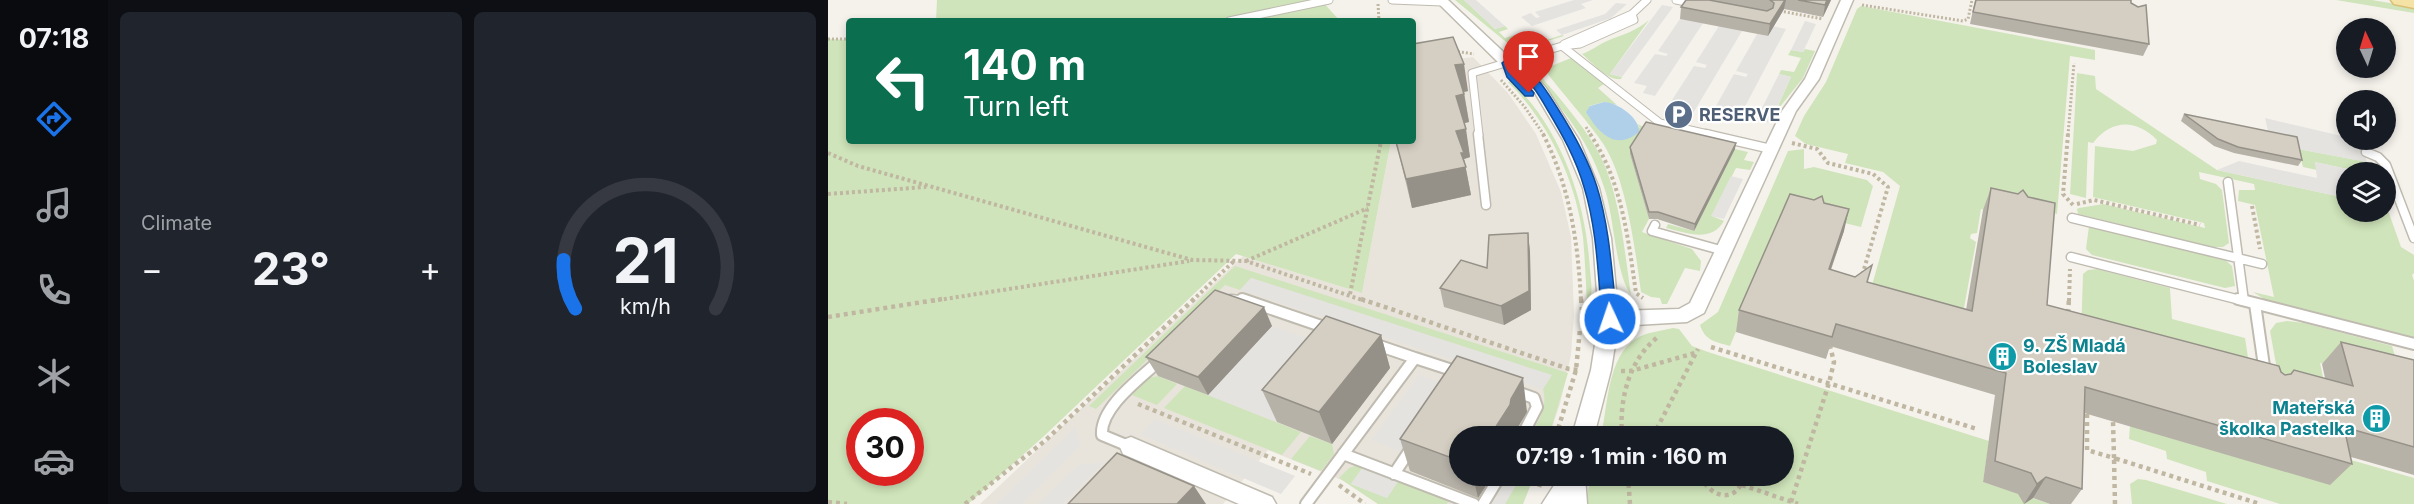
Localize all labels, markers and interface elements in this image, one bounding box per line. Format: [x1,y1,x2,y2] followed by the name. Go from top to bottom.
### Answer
[2336,18,2396,78] north arrow
[2336,18,2396,222] map controls
[19,22,89,55] text: 07:18
[1503,31,1554,93] pin
[963,39,1086,90] text: 140 m
[1512,40,1545,73] icon: arrive
[864,42,942,120] icon: left
[963,90,1069,123] text: Turn left
[2336,90,2396,150] button: sound
[33,98,75,140] icon: directions
[1662,99,1694,131] parking icon: RESERVE
[1699,104,1780,125] place label: RESERVE
[2336,162,2396,222] button: layers
[33,184,75,226] icon: music
[141,211,212,235] text: Climate
[612,223,678,298] text: 21
[252,241,330,296] text: 23°
[141,249,163,289] text: −
[419,249,441,289] text: +
[33,269,75,311] icon: phone
[1578,287,1642,351] position arrow
[620,293,670,319] text: km/h
[2023,335,2126,377] place label: 9. ZŠ Mladá Boleslav
[1986,340,2018,372] building icon: 9. ZŠ Mladá Boleslav
[33,355,75,397] icon: climate
[2219,397,2355,439] place label: Mateřská školka Pastelka
[2360,402,2392,434] building icon: Mateřská školka Pastelka
[846,408,924,486] speed limit sign: 30
[33,440,75,482] icon: car
[1516,443,1727,469] text: 07:19 · 1 min · 160 m

